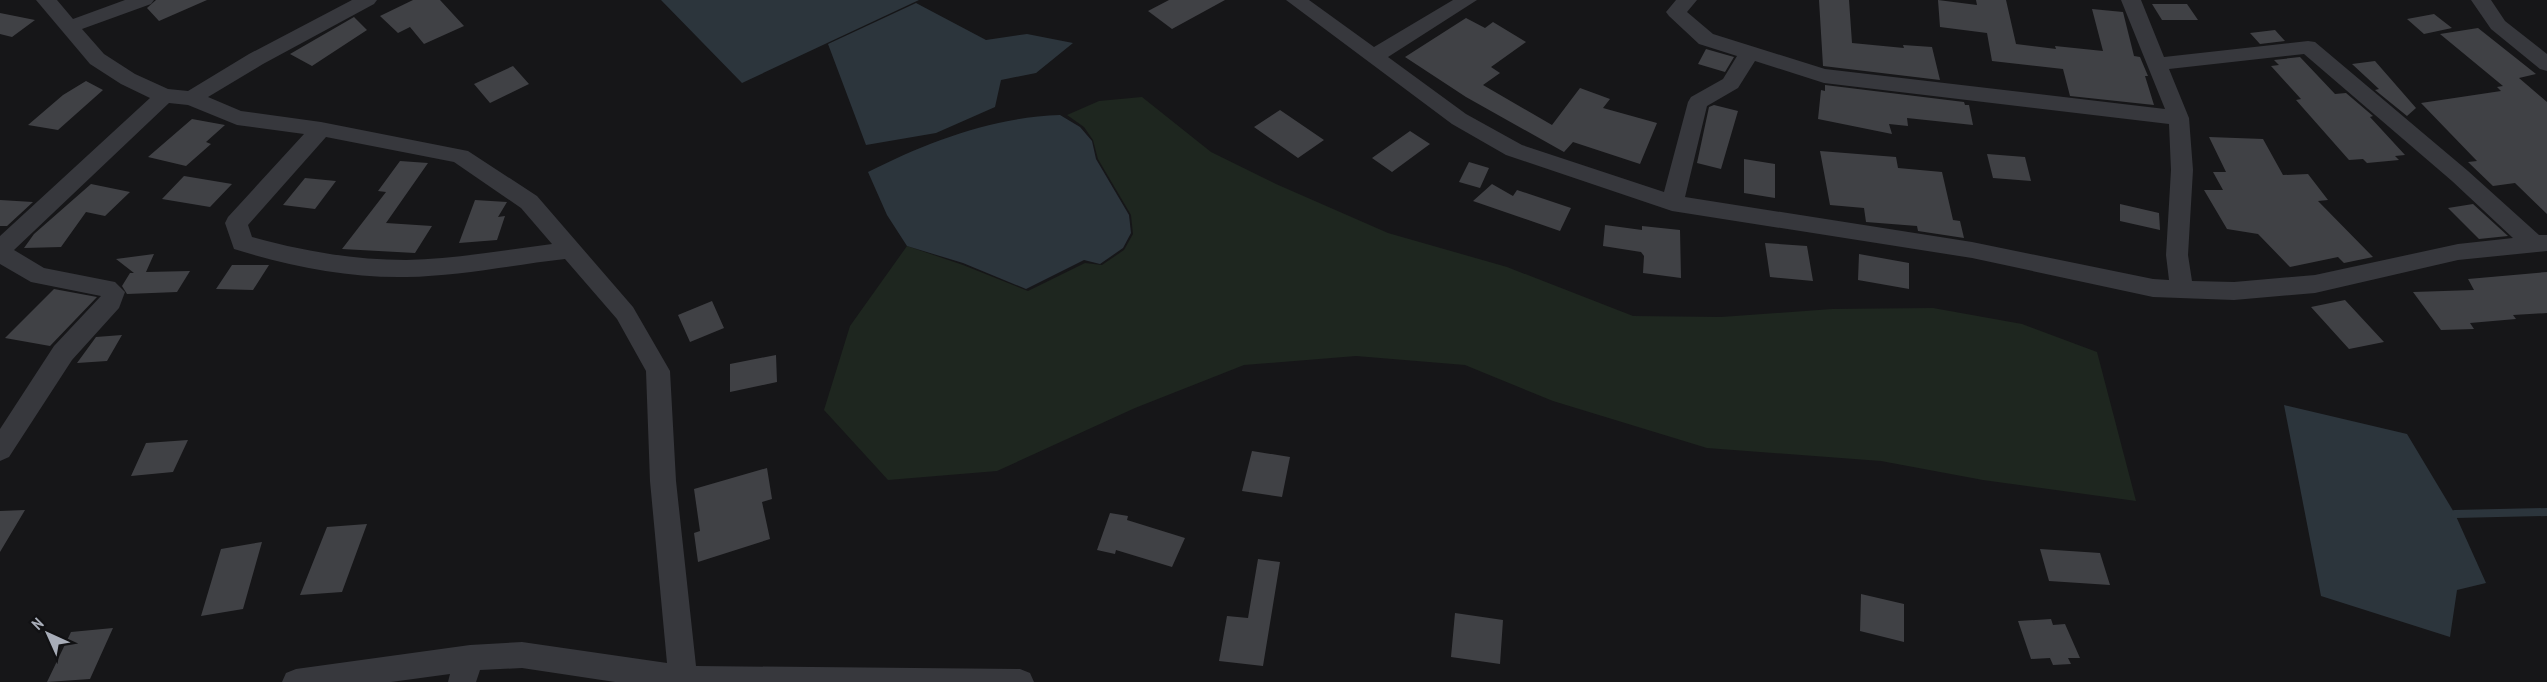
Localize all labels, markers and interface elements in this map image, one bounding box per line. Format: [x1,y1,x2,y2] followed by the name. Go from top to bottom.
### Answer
[18,604,78,664] north arrow
[27,613,48,634] text: N

